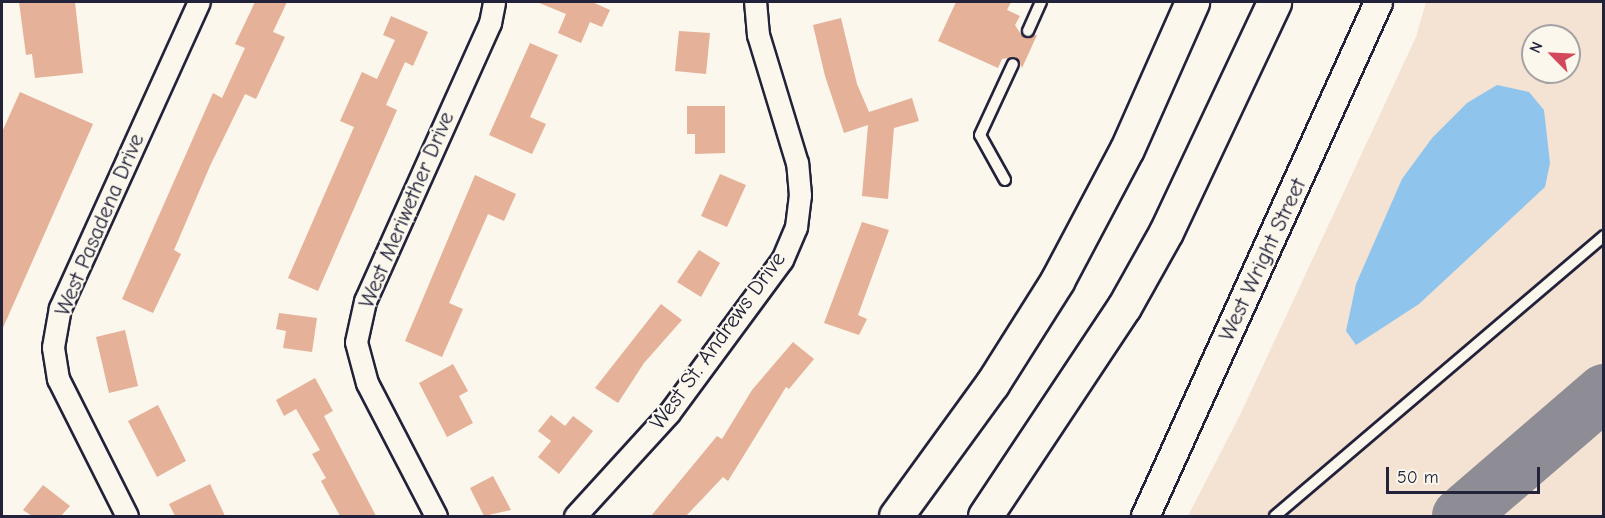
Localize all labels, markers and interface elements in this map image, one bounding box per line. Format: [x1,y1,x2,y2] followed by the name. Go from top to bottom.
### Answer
[1521,24,1581,84] north arrow
[1526,39,1547,56] text: N
[354,108,460,312] street label: West Meriwether Drive
[50,130,150,320] street label: West Pasadena Drive
[1214,174,1312,346] street label: West Wright Street
[645,247,791,435] street label: West St. Andrews Drive
[1389,455,1544,493] scale bar
[1397,467,1439,488] text: 50 m

